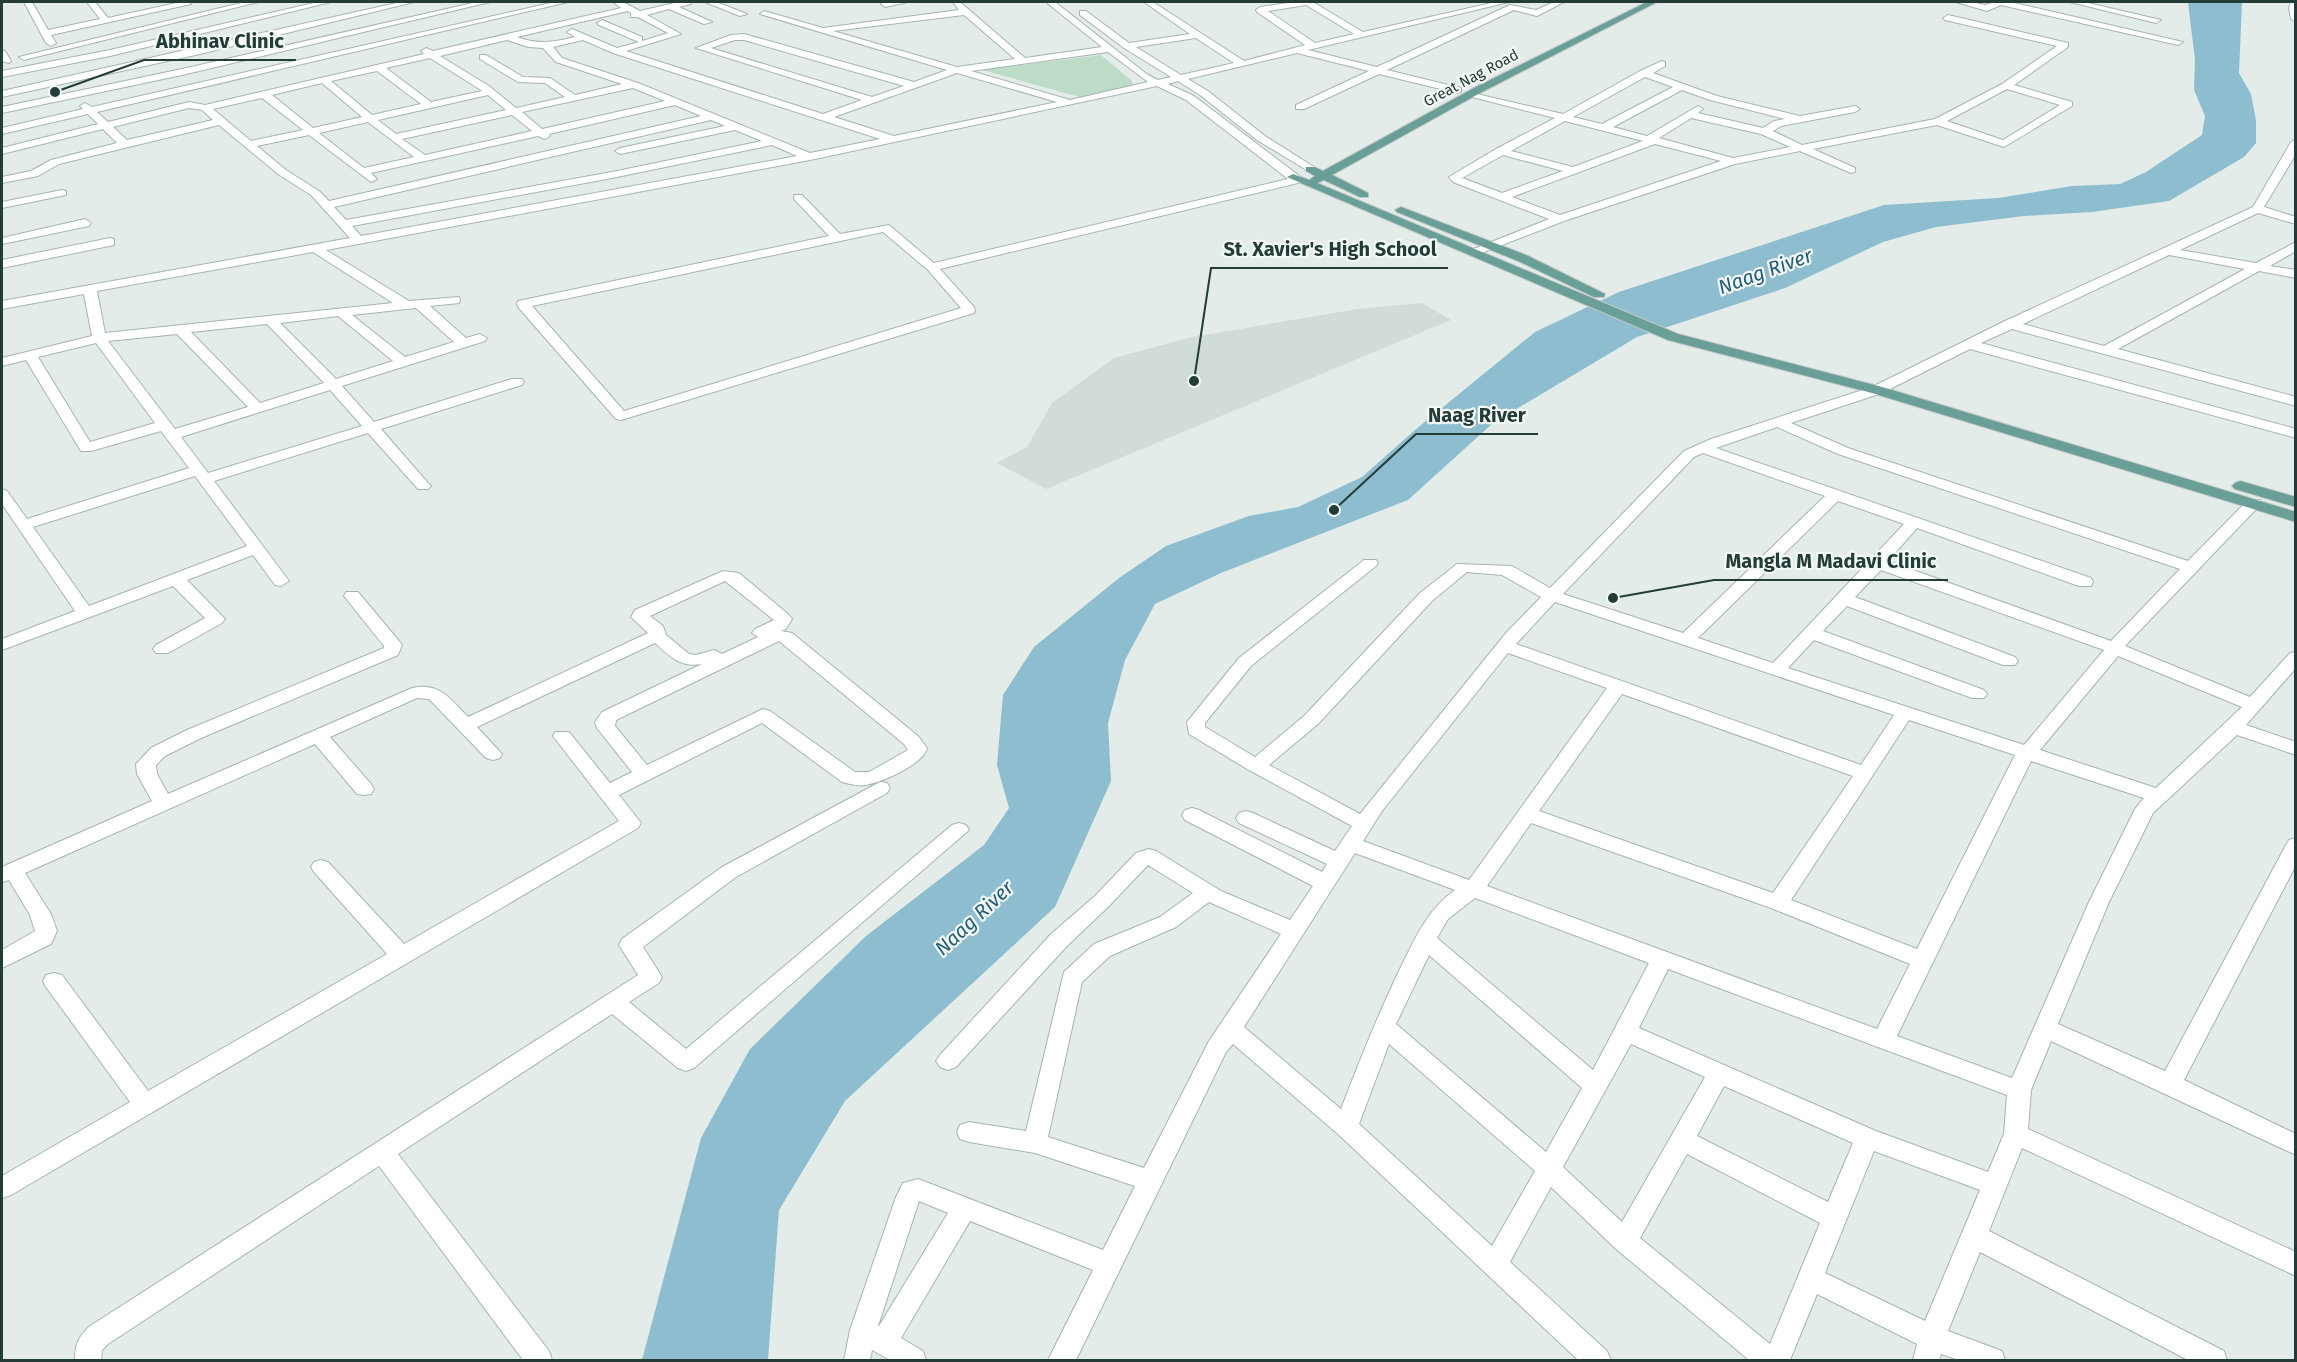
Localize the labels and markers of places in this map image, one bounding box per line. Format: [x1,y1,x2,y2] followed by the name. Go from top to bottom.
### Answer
[144,22,296,60] callout: Abhinav Clinic
[1211,230,1448,268] callout: St. Xavier's High School
[1416,396,1538,434] callout: Naag River
[1714,542,1948,580] callout: Mangla M Madavi Clinic

